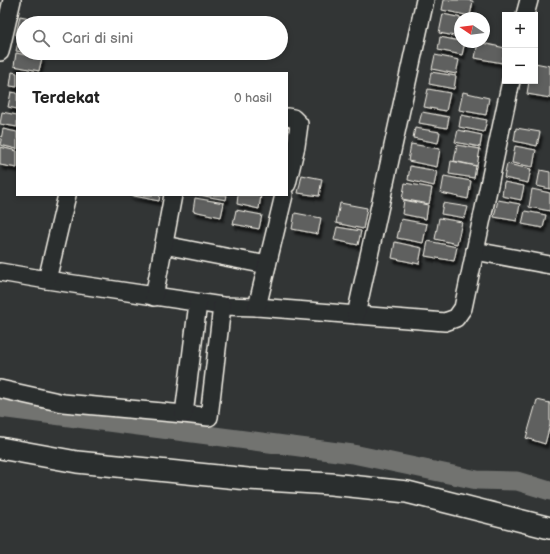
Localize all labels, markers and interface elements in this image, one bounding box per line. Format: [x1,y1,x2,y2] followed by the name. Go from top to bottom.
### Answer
[454,12,490,48] north arrow
[502,12,538,84] map controls
[502,12,538,48] button: +
[16,16,288,60] search box
[30,27,52,49] icon: search
[62,29,133,48] text: Cari di sini
[502,48,538,84] button: −
[32,88,100,108] text: Terdekat
[234,90,272,106] text: 0 hasil

